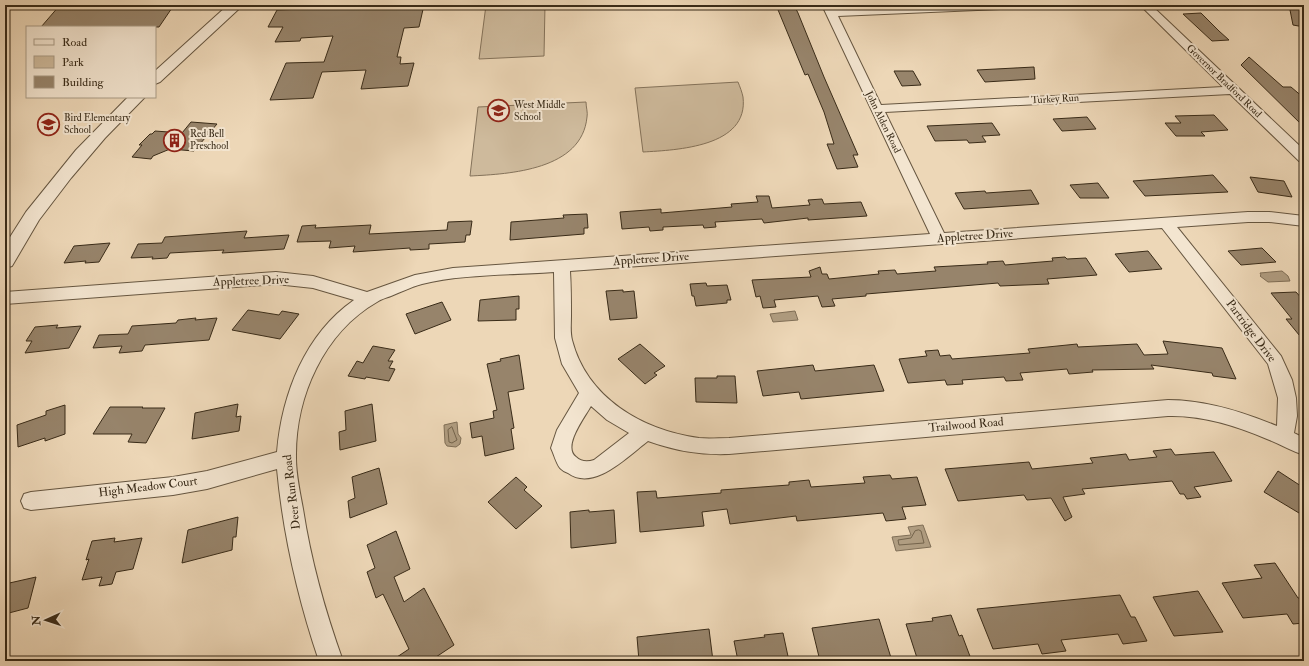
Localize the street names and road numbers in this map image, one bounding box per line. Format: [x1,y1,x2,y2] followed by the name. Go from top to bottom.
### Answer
[1184,42,1264,120] street label: Governor Bradford Road
[862,88,903,155] street label: John Alden Road
[1031,92,1079,107] street label: Turkey Run
[936,226,1013,246] street label: Appletree Drive
[612,249,689,269] street label: Appletree Drive
[212,272,289,290] street label: Appletree Drive
[1223,297,1279,365] street label: Partridge Drive
[928,414,1004,436] street label: Trailwood Road
[280,454,304,530] street label: Deer Run Road
[98,473,199,501] street label: High Meadow Court

